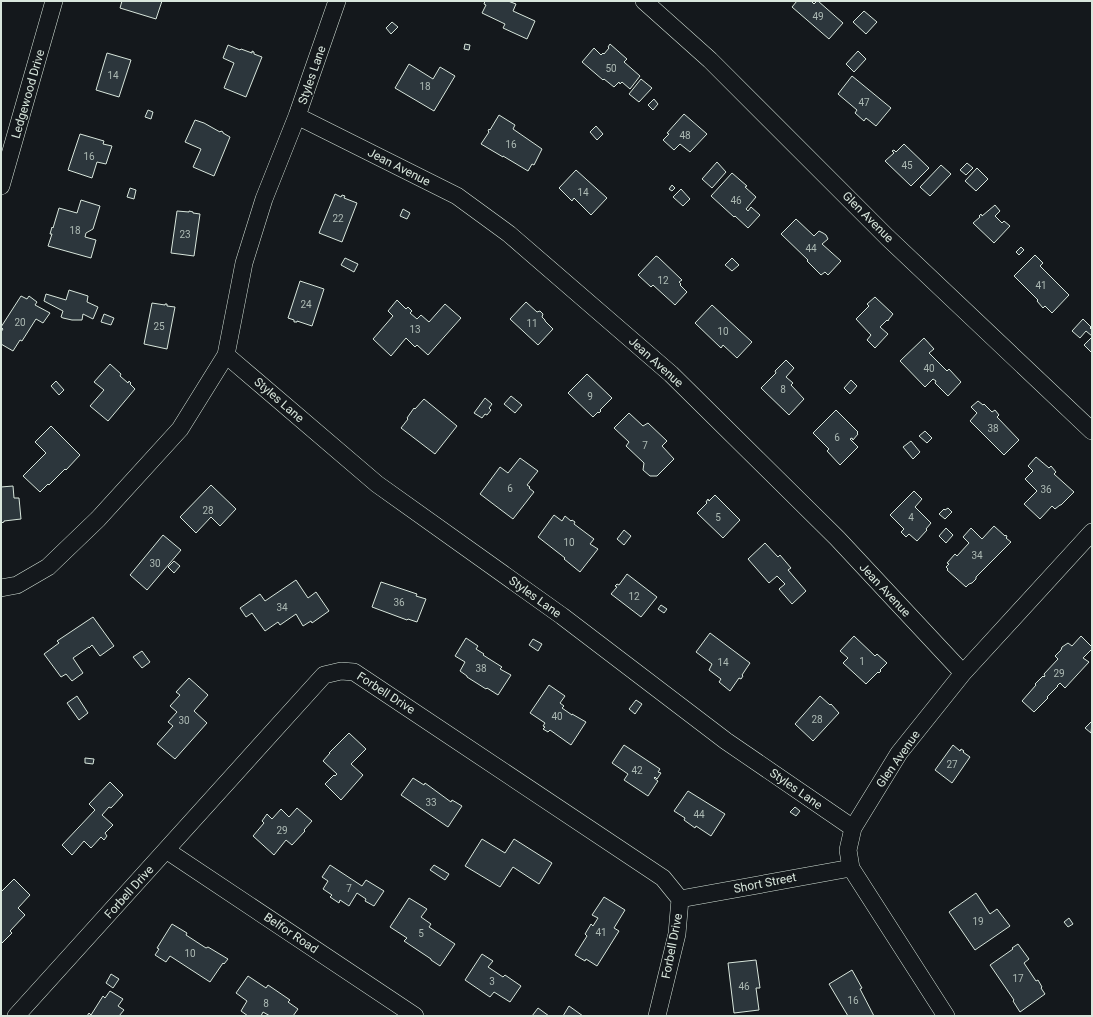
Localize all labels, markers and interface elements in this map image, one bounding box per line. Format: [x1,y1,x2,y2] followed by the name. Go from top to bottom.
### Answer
[812,11,824,22] house number: 49
[295,44,329,106] street label: Styles Lane
[9,48,47,140] street label: Ledgewood Drive
[605,63,617,74] house number: 50
[107,70,119,81] house number: 14
[419,81,431,92] house number: 18
[858,97,870,108] house number: 47
[679,130,691,141] house number: 48
[505,139,517,150] house number: 16
[365,145,433,189] street label: Jean Avenue
[83,151,95,162] house number: 16
[901,160,913,171] house number: 45
[577,187,589,198] house number: 14
[840,189,896,245] street label: Glen Avenue
[730,195,742,206] house number: 46
[332,213,344,224] house number: 22
[69,225,81,236] house number: 18
[179,229,191,240] house number: 23
[805,243,817,254] house number: 44
[657,275,669,286] house number: 12
[1035,280,1047,291] house number: 41
[300,299,312,310] house number: 24
[14,317,26,328] house number: 20
[526,318,538,329] house number: 11
[153,321,165,332] house number: 25
[409,324,421,335] house number: 13
[717,326,729,337] house number: 10
[626,334,686,390] street label: Jean Avenue
[923,363,935,374] house number: 40
[251,375,307,425] street label: Styles Lane
[780,384,786,395] house number: 8
[587,391,593,402] house number: 9
[987,423,999,434] house number: 38
[834,432,840,443] house number: 6
[642,440,648,451] house number: 7
[507,483,513,494] house number: 6
[1040,484,1052,495] house number: 36
[202,505,214,516] house number: 28
[715,512,721,523] house number: 5
[908,512,914,523] house number: 4
[563,537,575,548] house number: 10
[971,550,983,561] house number: 34
[149,558,161,569] house number: 30
[857,560,913,620] street label: Jean Avenue
[506,573,564,621] street label: Styles Lane
[628,591,640,602] house number: 12
[393,597,405,608] house number: 36
[276,602,288,613] house number: 34
[859,656,865,667] house number: 1
[717,657,729,668] house number: 14
[475,663,487,674] house number: 38
[1053,668,1065,679] house number: 29
[354,669,418,717] street label: Forbell Drive
[551,711,563,722] house number: 40
[811,714,823,725] house number: 28
[178,715,190,726] house number: 30
[873,728,923,790] street label: Glen Avenue
[946,759,958,770] house number: 27
[631,765,643,776] house number: 42
[767,766,825,812] street label: Styles Lane
[425,797,437,808] house number: 33
[693,809,705,820] house number: 44
[276,825,288,836] house number: 29
[102,863,156,921] street label: Forbell Drive
[732,870,798,896] street label: Short Street
[346,883,352,894] house number: 7
[261,910,321,956] street label: Belfor Road
[659,912,685,980] street label: Forbell Drive
[972,916,984,927] house number: 19
[595,927,607,938] house number: 41
[418,928,424,939] house number: 5
[184,948,196,959] house number: 10
[1012,973,1024,984] house number: 17
[489,976,495,987] house number: 3
[738,981,750,992] house number: 46
[847,995,859,1006] house number: 16
[263,998,269,1009] house number: 8

